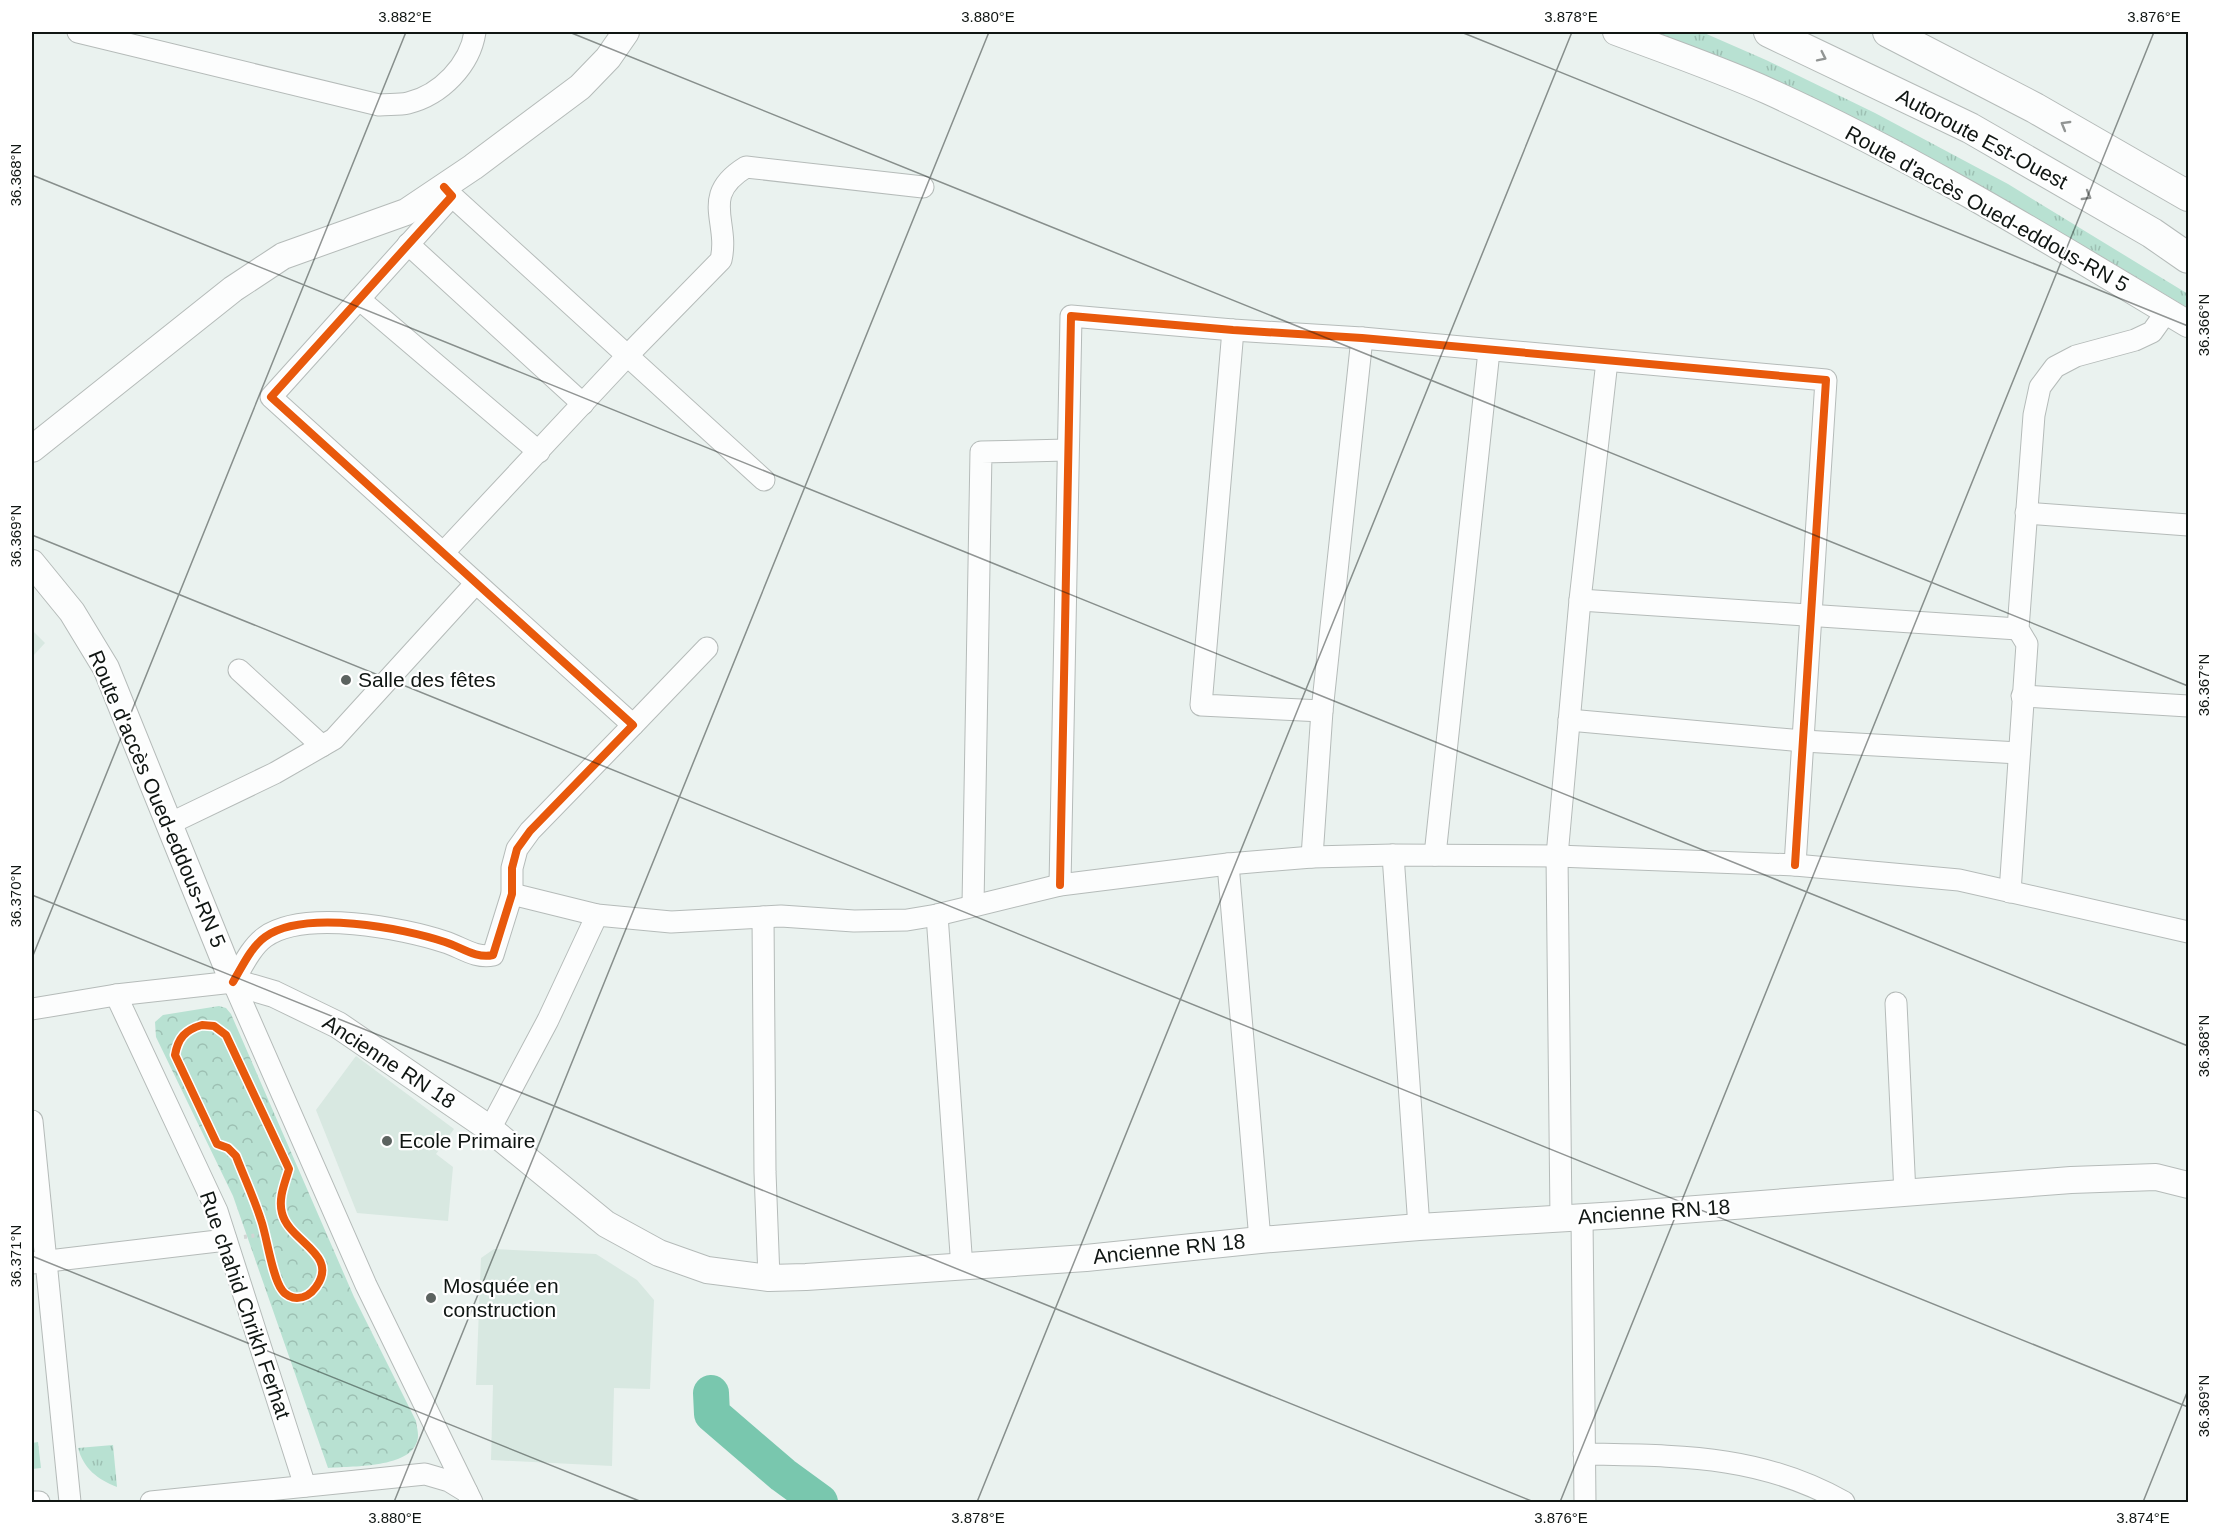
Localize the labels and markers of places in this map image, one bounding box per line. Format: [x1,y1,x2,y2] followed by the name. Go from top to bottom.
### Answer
[358,668,496,691] place label: Salle des fêtes
[339,673,353,687] marker: Salle des fêtes
[399,1129,536,1152] place label: Ecole Primaire
[380,1134,394,1148] marker: Ecole Primaire
[443,1274,559,1321] place label: Mosquée en construction
[424,1291,438,1305] marker: Mosquée en construction

